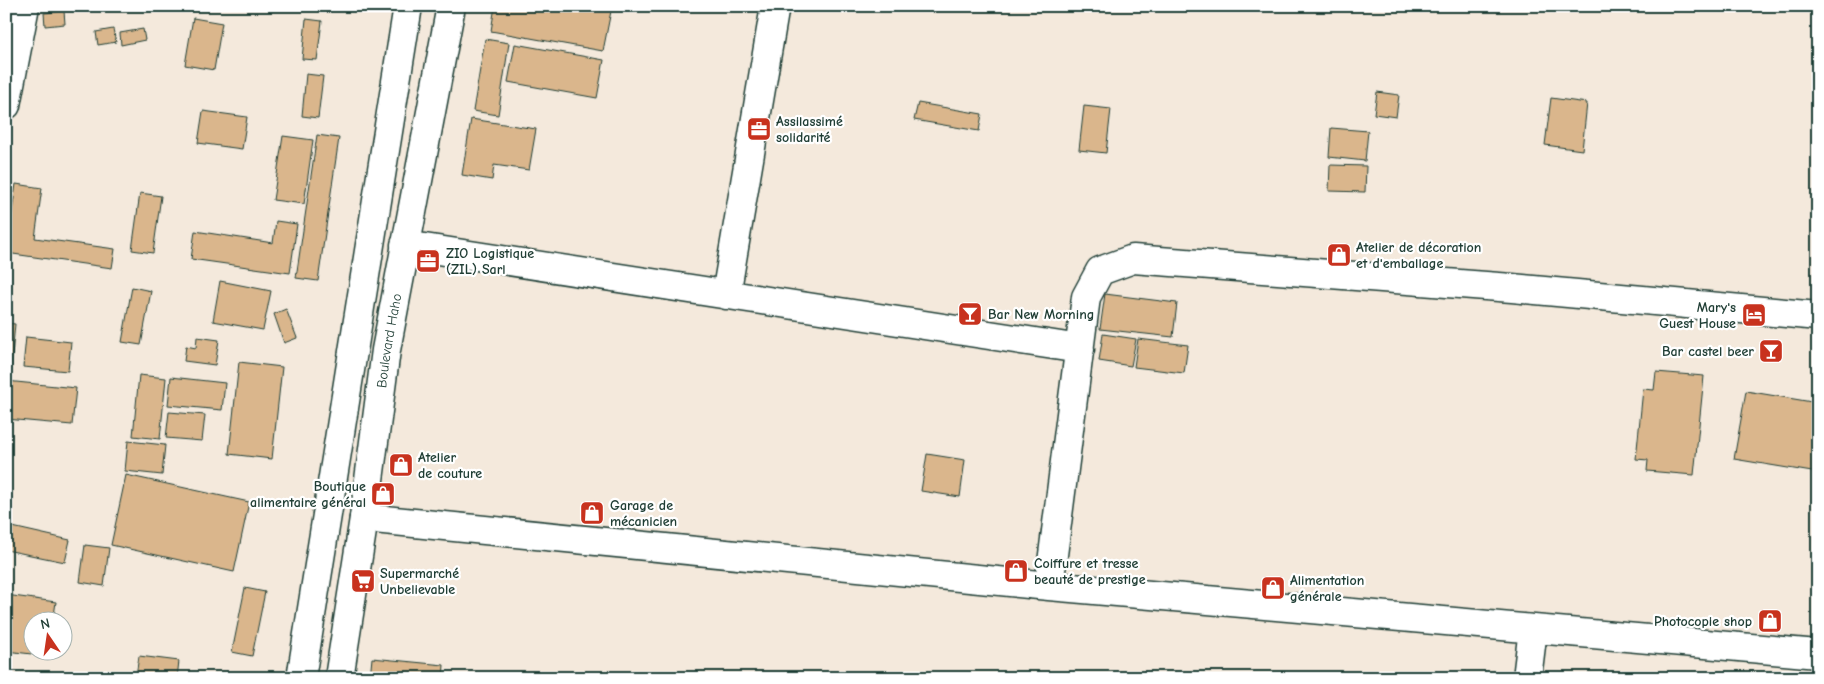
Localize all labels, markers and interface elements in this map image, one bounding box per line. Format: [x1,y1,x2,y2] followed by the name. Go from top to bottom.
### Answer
[776,113,843,146] place label: Assilassimé solidarité
[746,116,772,142] office icon: Assilassimé solidarité
[1356,239,1481,272] place label: Atelier de décoration et d'emballage
[1326,242,1352,268] shop icon: Atelier de décoration et d'emballage
[446,245,534,278] place label: ZIO Logistique (ZIL) Sarl
[415,248,441,274] office icon: ZIO Logistique (ZIL) Sarl
[373,292,406,389] street label: Boulevard Haho
[1659,299,1736,332] place label: Mary's Guest House
[957,301,983,327] bar icon: Bar New Morning
[1741,302,1767,328] hotel icon: Mary's Guest House
[988,306,1094,323] place label: Bar New Morning
[1758,338,1784,364] bar icon: Bar castel beer
[1662,343,1754,360] place label: Bar castel beer
[418,449,482,482] place label: Atelier de couture
[388,452,414,478] shop icon: Atelier de couture
[250,478,366,511] place label: Boutique alimentaire général
[370,481,396,507] shop icon: Boutique alimentaire général
[610,497,677,530] place label: Garage de mécanicien
[579,500,605,526] shop icon: Garage de mécanicien
[1034,555,1146,588] place label: Coiffure et tresse beauté de prestige
[1003,558,1029,584] shop icon: Coiffure et tresse beauté de prestige
[380,565,459,598] place label: Supermarché Unbelievable
[350,568,376,594] supermarket icon: Supermarché Unbelievable
[1290,572,1364,605] place label: Alimentation générale
[1260,575,1286,601] shop icon: Alimentation générale
[1757,608,1783,634] shop icon: Photocopie shop
[22,612,72,662] north arrow
[1654,613,1752,630] place label: Photocopie shop
[39,615,52,633] text: N

